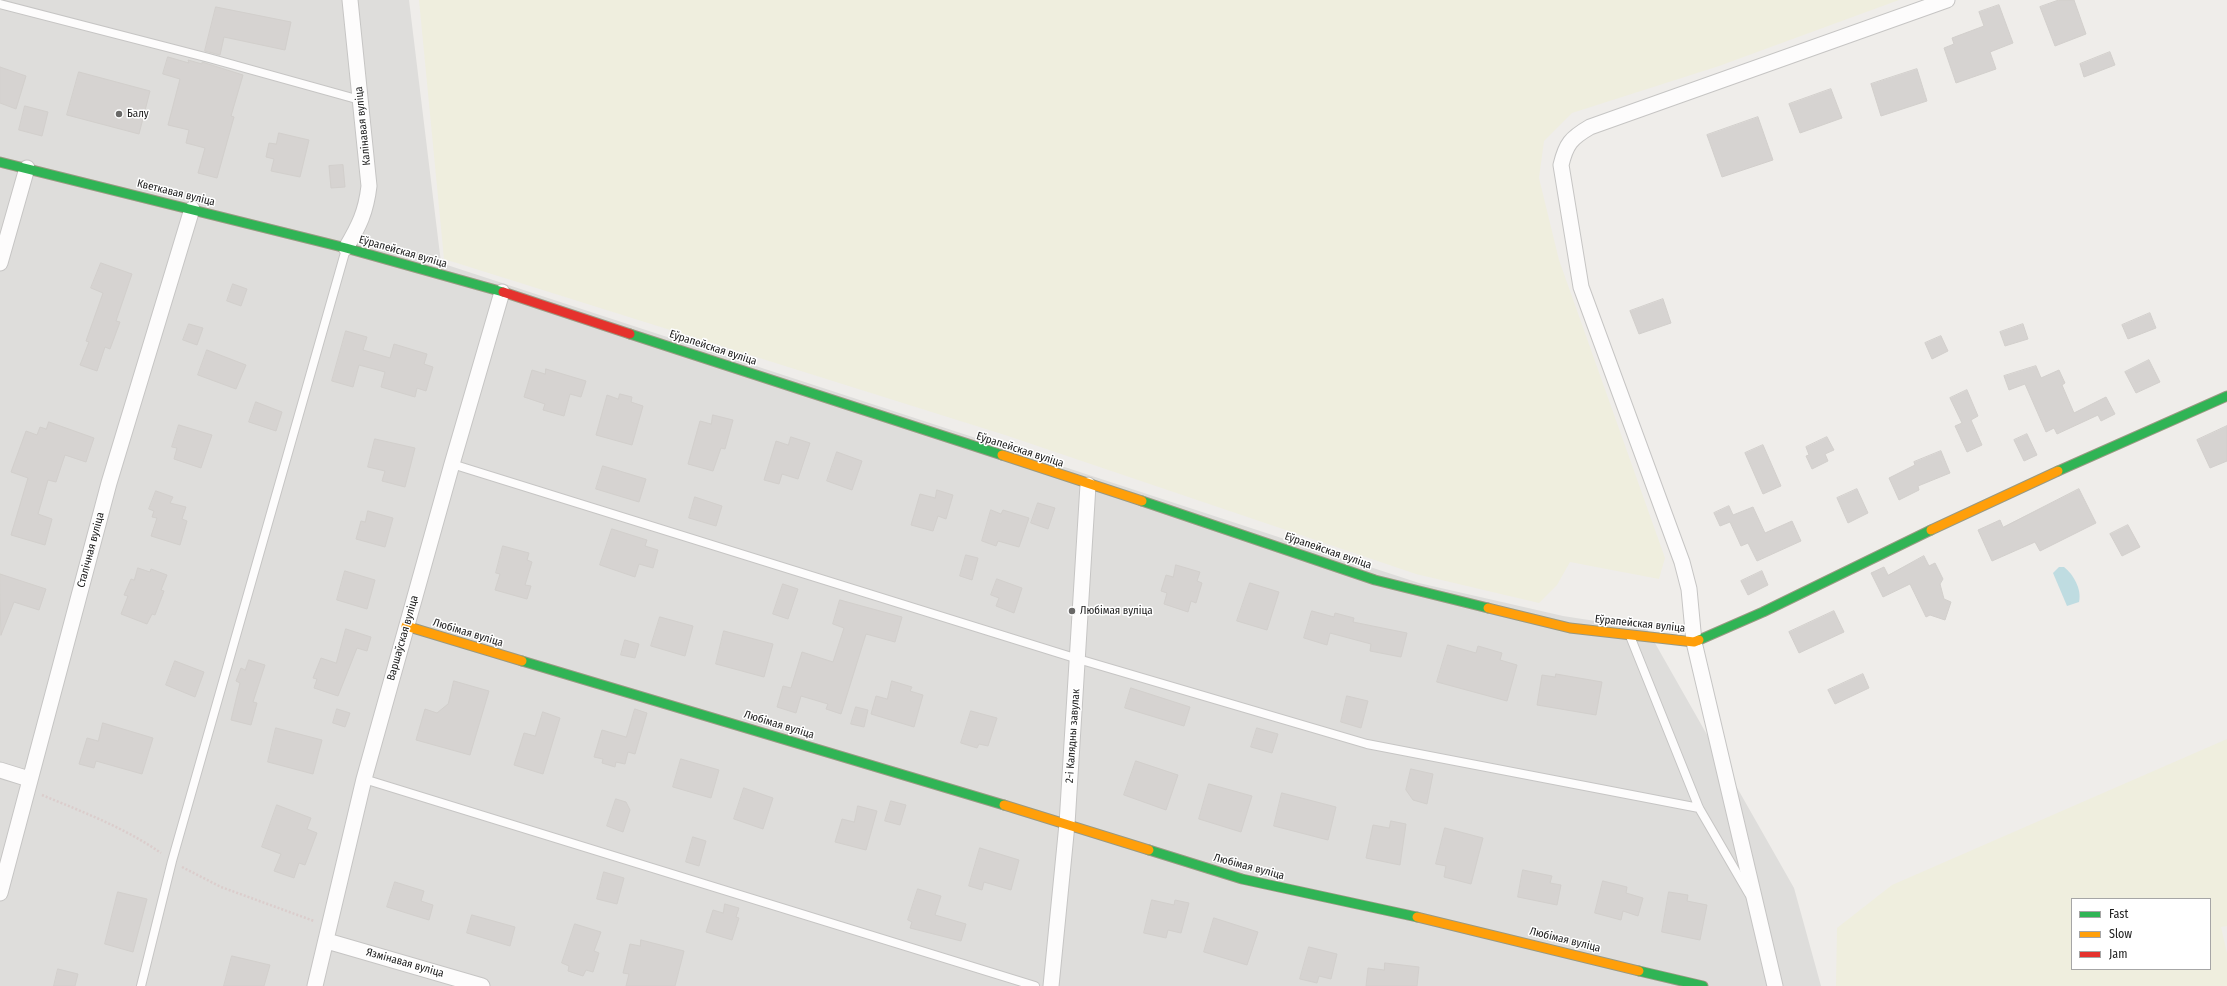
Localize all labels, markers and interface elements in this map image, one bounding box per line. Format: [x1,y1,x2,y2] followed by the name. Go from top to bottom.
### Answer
[352,86,374,166] street label: Калінавая вуліца
[127,107,149,121] place label: Балу
[114,109,124,119] marker: Балу
[136,177,216,209] street label: Кветкавая вуліца
[357,233,449,271] street label: Еўрапейская вуліца
[668,328,758,368] street label: Еўрапейская вуліца
[975,430,1065,470] street label: Еўрапейская вуліца
[75,511,107,589] street label: Сталічная вуліца
[1283,530,1373,572] street label: Еўрапейская вуліца
[385,594,421,682] street label: Варшаўская вуліца
[1080,604,1153,618] place label: Любімая вуліца
[1067,606,1077,616] marker: Любімая вуліца
[1594,613,1686,635] street label: Еўрапейская вуліца
[431,616,505,650] street label: Любімая вуліца
[1063,688,1083,784] street label: 2-і Калядны завулак
[742,708,816,742] street label: Любімая вуліца
[1212,851,1286,883] street label: Любімая вуліца
[2071,898,2211,970] legend
[2109,907,2128,921] text: Fast
[1528,925,1602,955] street label: Любімая вуліца
[2109,927,2132,941] text: Slow
[365,946,445,980] street label: Язмінавая вуліца
[2109,947,2127,961] text: Jam

